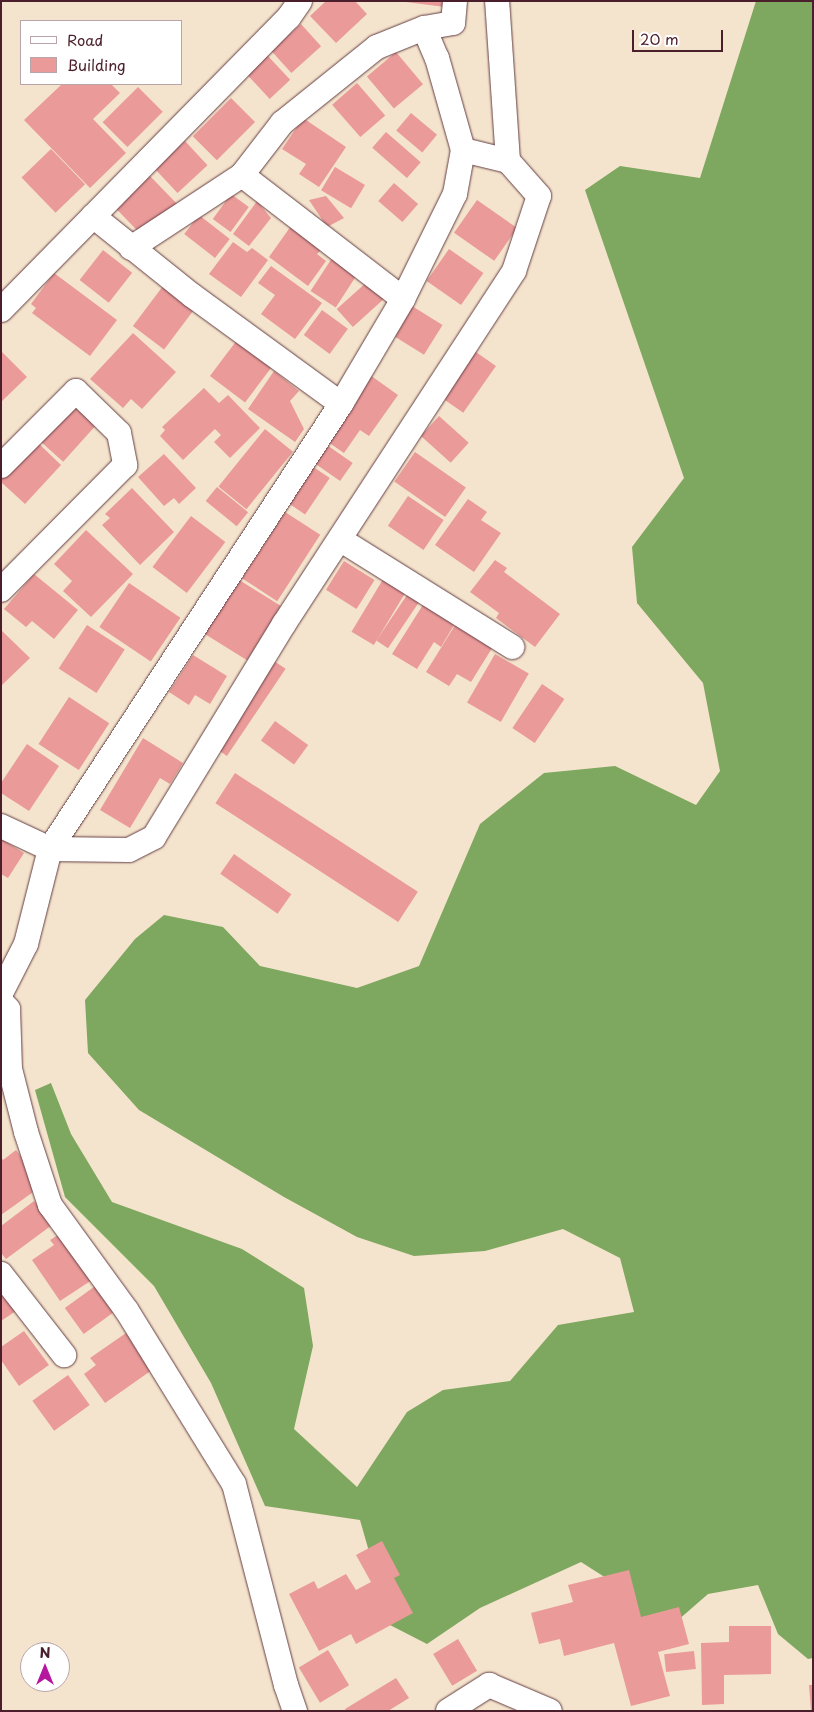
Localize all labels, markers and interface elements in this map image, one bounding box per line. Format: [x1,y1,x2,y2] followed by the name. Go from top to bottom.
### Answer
[20,20,182,85] legend
[634,20,725,52] scale bar
[640,27,679,50] text: 20 m
[67,28,103,51] text: Road
[67,53,126,76] text: Building
[20,1642,70,1692] north arrow
[39,1642,51,1663] text: N

